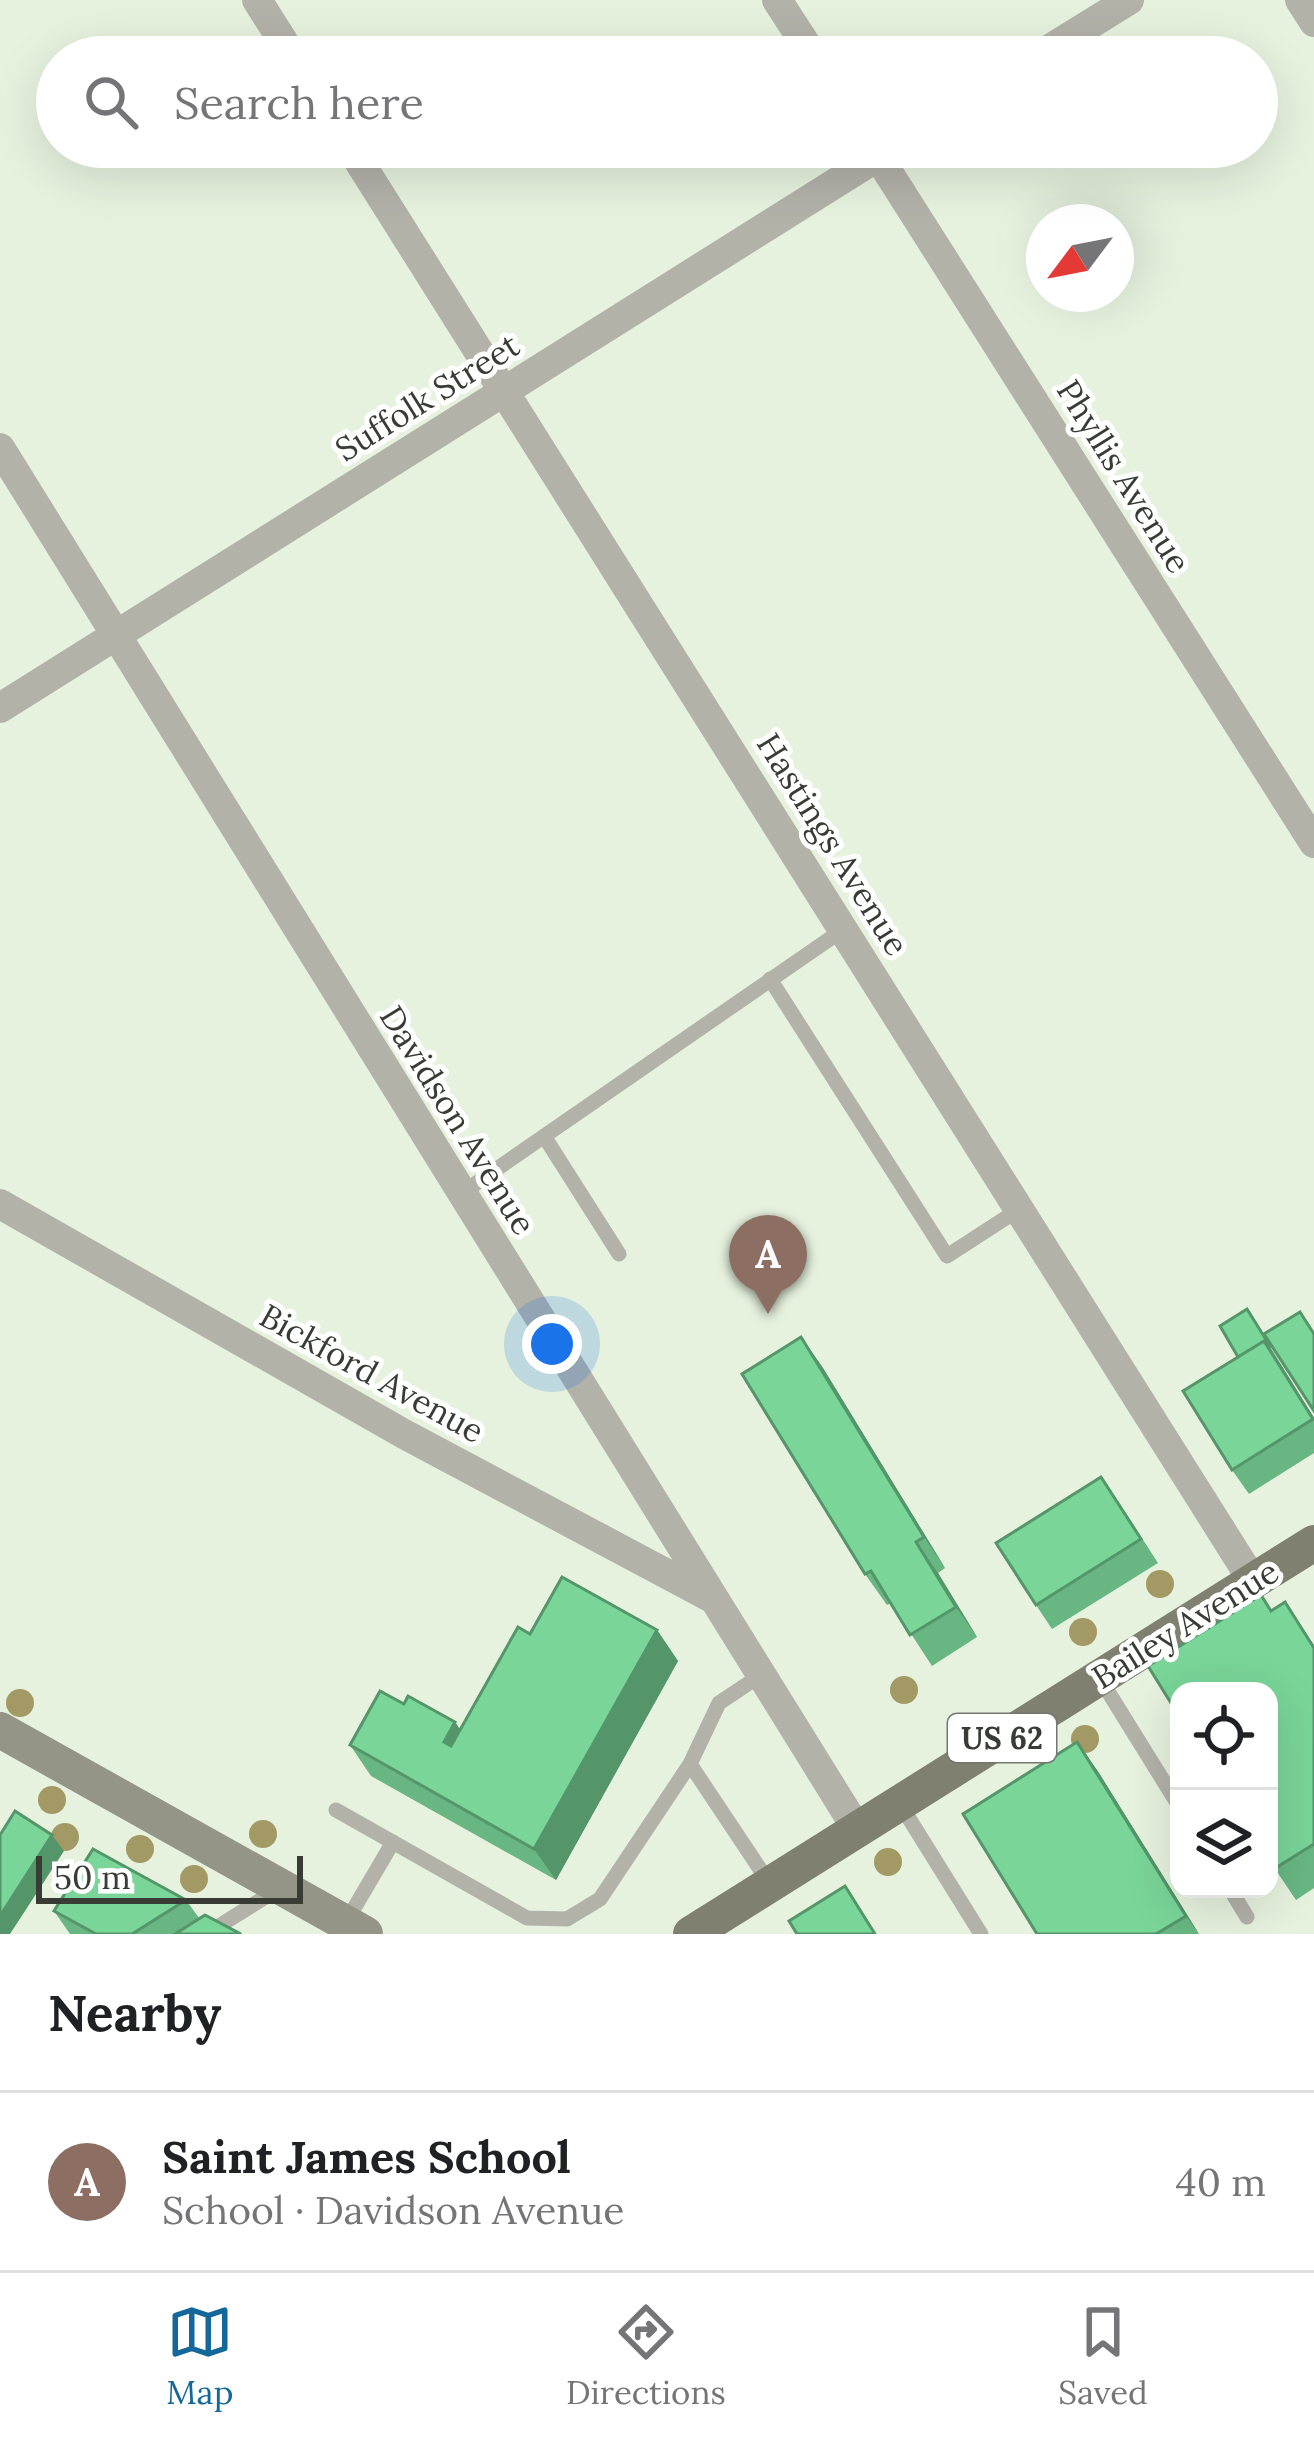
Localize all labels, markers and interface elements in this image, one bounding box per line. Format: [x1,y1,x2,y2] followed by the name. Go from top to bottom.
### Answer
[36,36,1278,168] search box
[78,69,144,135] icon: search
[174,74,424,131] text: Search here
[1026,204,1134,312] north arrow
[327,324,527,470] street label: Suffolk Street
[1048,372,1200,580] street label: Phyllis Avenue
[748,725,918,963] street label: Hastings Avenue
[371,998,545,1242] street label: Davidson Avenue
[729,1215,807,1314] pin: A
[253,1294,491,1452] street label: Bickford Avenue
[522,1314,582,1374] your location
[1084,1550,1286,1698] street label: Bailey Avenue
[1170,1682,1278,1898] map controls
[1170,1682,1278,1790] button: locate
[948,1714,1056,1762] road number: US 62
[1170,1790,1278,1898] button: layers
[36,1850,303,1903] scale bar
[54,1856,131,1898] text: 50 m
[48,1980,221,2045] text: Nearby
[162,2128,571,2185] text: Saint James School
[74,2157,100,2207] text: A
[1176,2157,1266,2207] text: 40 m
[162,2185,624,2235] text: School · Davidson Avenue
[166,2299,233,2413] tab: Map
[566,2299,726,2413] tab: Directions
[1058,2299,1148,2413] tab: Saved

